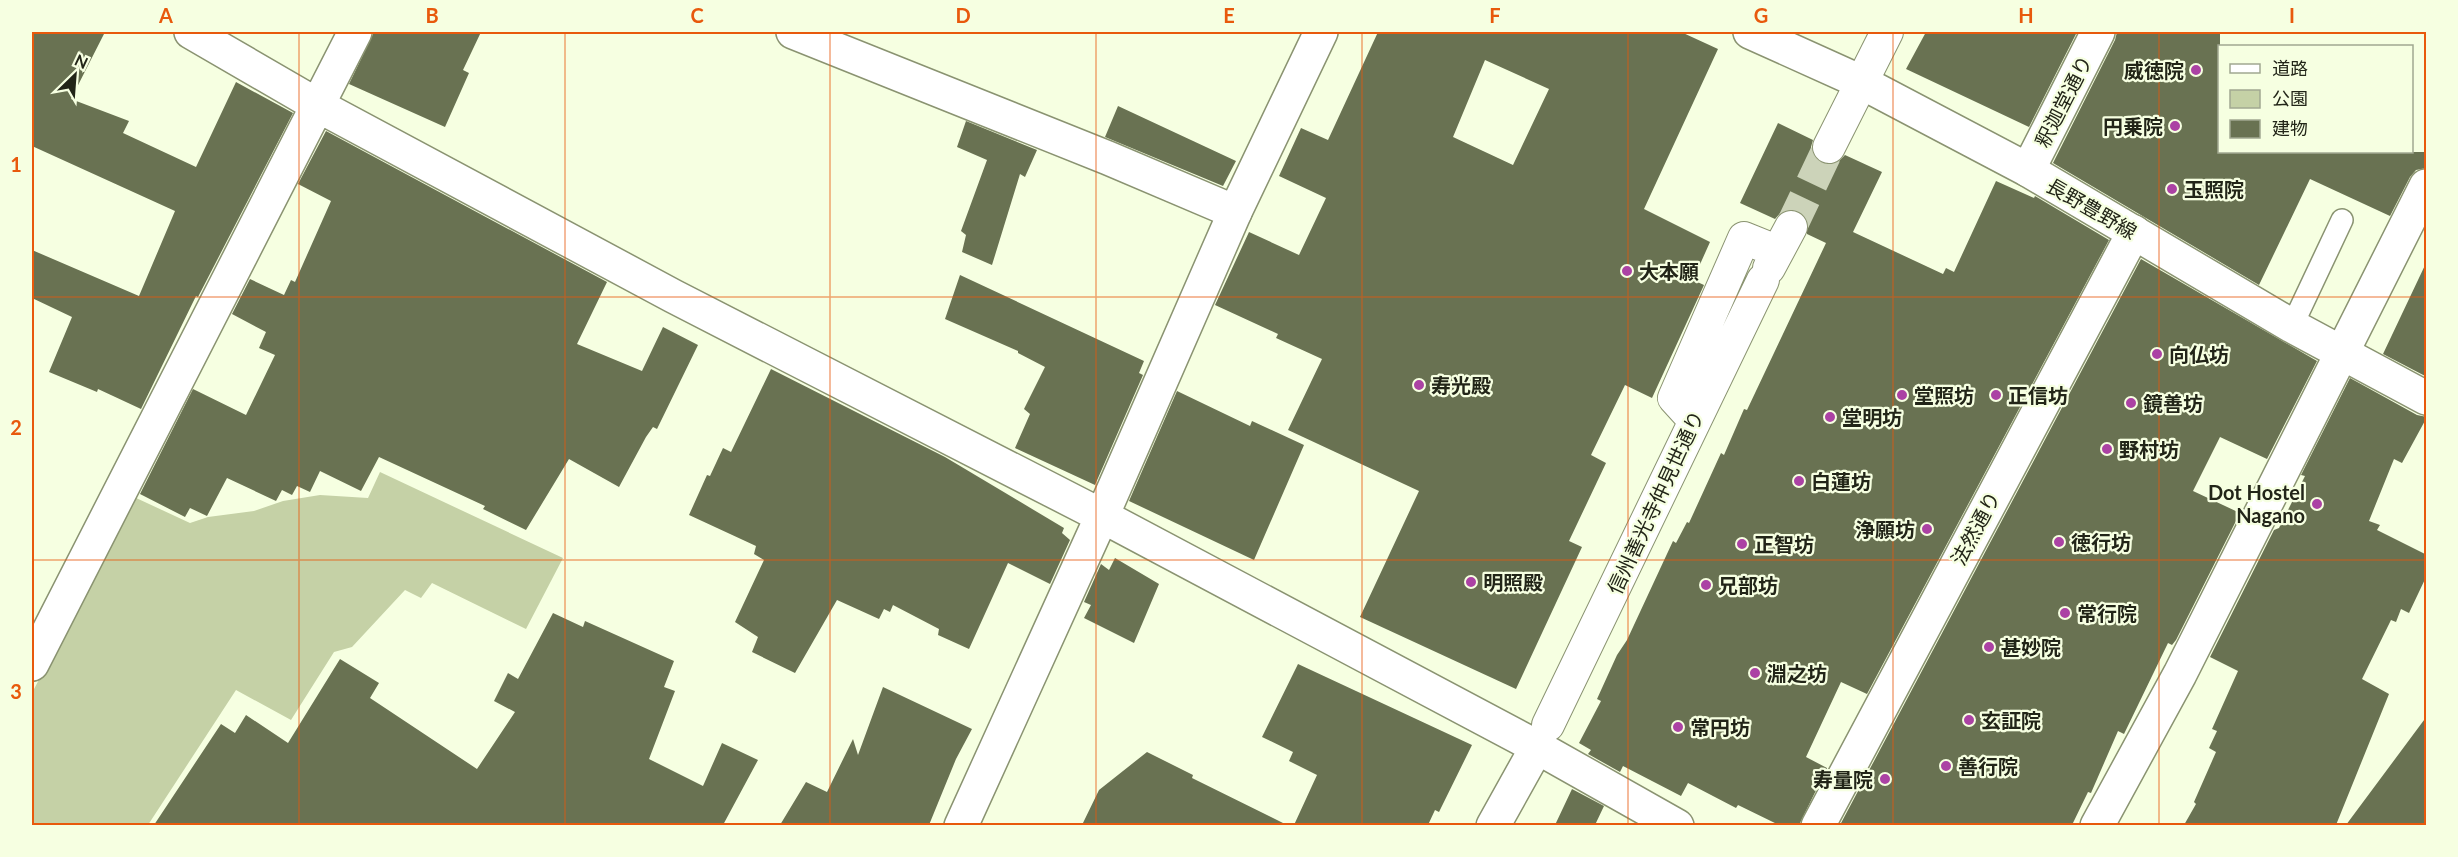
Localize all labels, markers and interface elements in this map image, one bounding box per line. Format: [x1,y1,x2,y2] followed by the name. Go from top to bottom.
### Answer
[158,3,173,27] text: A
[425,3,439,27] text: B
[690,3,704,27] text: C
[955,3,971,27] text: D
[1223,3,1235,27] text: E
[1489,3,1501,27] text: F
[1754,3,1768,27] text: G
[2018,3,2034,27] text: H
[2289,3,2295,27] text: I
[45,45,105,105] north arrow
[2218,45,2413,153] legend
[72,50,91,72] text: N
[2030,51,2096,151] street label: 釈迦堂通り
[2272,57,2308,79] text: 道路
[2124,58,2184,82] place label: 威徳院
[2189,63,2203,77] marker: 威徳院
[2272,87,2308,109] text: 公園
[2103,114,2163,138] place label: 円乗院
[2272,117,2308,139] text: 建物
[2168,119,2182,133] marker: 円乗院
[10,152,22,176] text: 1
[2043,173,2141,243] street label: 長野豊野線
[2184,177,2244,201] place label: 玉照院
[2165,182,2179,196] marker: 玉照院
[1639,259,1699,283] place label: 大本願
[1620,264,1634,278] marker: 大本願
[2169,342,2229,366] place label: 向仏坊
[2150,347,2164,361] marker: 向仏坊
[1431,373,1491,397] place label: 寿光殿
[1412,378,1426,392] marker: 寿光殿
[1914,383,1974,407] place label: 堂照坊
[2008,383,2068,407] place label: 正信坊
[1895,388,1909,402] marker: 堂照坊
[1989,388,2003,402] marker: 正信坊
[2143,391,2203,415] place label: 鏡善坊
[2124,396,2138,410] marker: 鏡善坊
[1842,405,1902,429] place label: 堂明坊
[1602,406,1708,598] street label: 信州善光寺仲見世通り
[1823,410,1837,424] marker: 堂明坊
[10,415,22,439] text: 2
[2119,437,2179,461] place label: 野村坊
[2100,442,2114,456] marker: 野村坊
[1811,469,1871,493] place label: 白蓮坊
[1792,474,1806,488] marker: 白蓮坊
[2208,480,2305,527] place label: Dot Hostel Nagano
[1946,487,2004,569] street label: 法然通り
[2310,497,2324,511] marker: Dot Hostel Nagano
[1855,517,1915,541] place label: 浄願坊
[1920,522,1934,536] marker: 浄願坊
[2071,530,2131,554] place label: 徳行坊
[1754,532,1814,556] place label: 正智坊
[2052,535,2066,549] marker: 徳行坊
[1735,537,1749,551] marker: 正智坊
[1483,570,1543,594] place label: 明照殿
[1718,573,1778,597] place label: 兄部坊
[1464,575,1478,589] marker: 明照殿
[1699,578,1713,592] marker: 兄部坊
[2077,601,2137,625] place label: 常行院
[2058,606,2072,620] marker: 常行院
[2001,635,2061,659] place label: 甚妙院
[1982,640,1996,654] marker: 甚妙院
[1767,661,1827,685] place label: 淵之坊
[1748,666,1762,680] marker: 淵之坊
[10,679,22,703] text: 3
[1981,708,2041,732] place label: 玄証院
[1962,713,1976,727] marker: 玄証院
[1690,715,1750,739] place label: 常円坊
[1671,720,1685,734] marker: 常円坊
[1958,754,2018,778] place label: 善行院
[1939,759,1953,773] marker: 善行院
[1813,767,1873,791] place label: 寿量院
[1878,772,1892,786] marker: 寿量院

